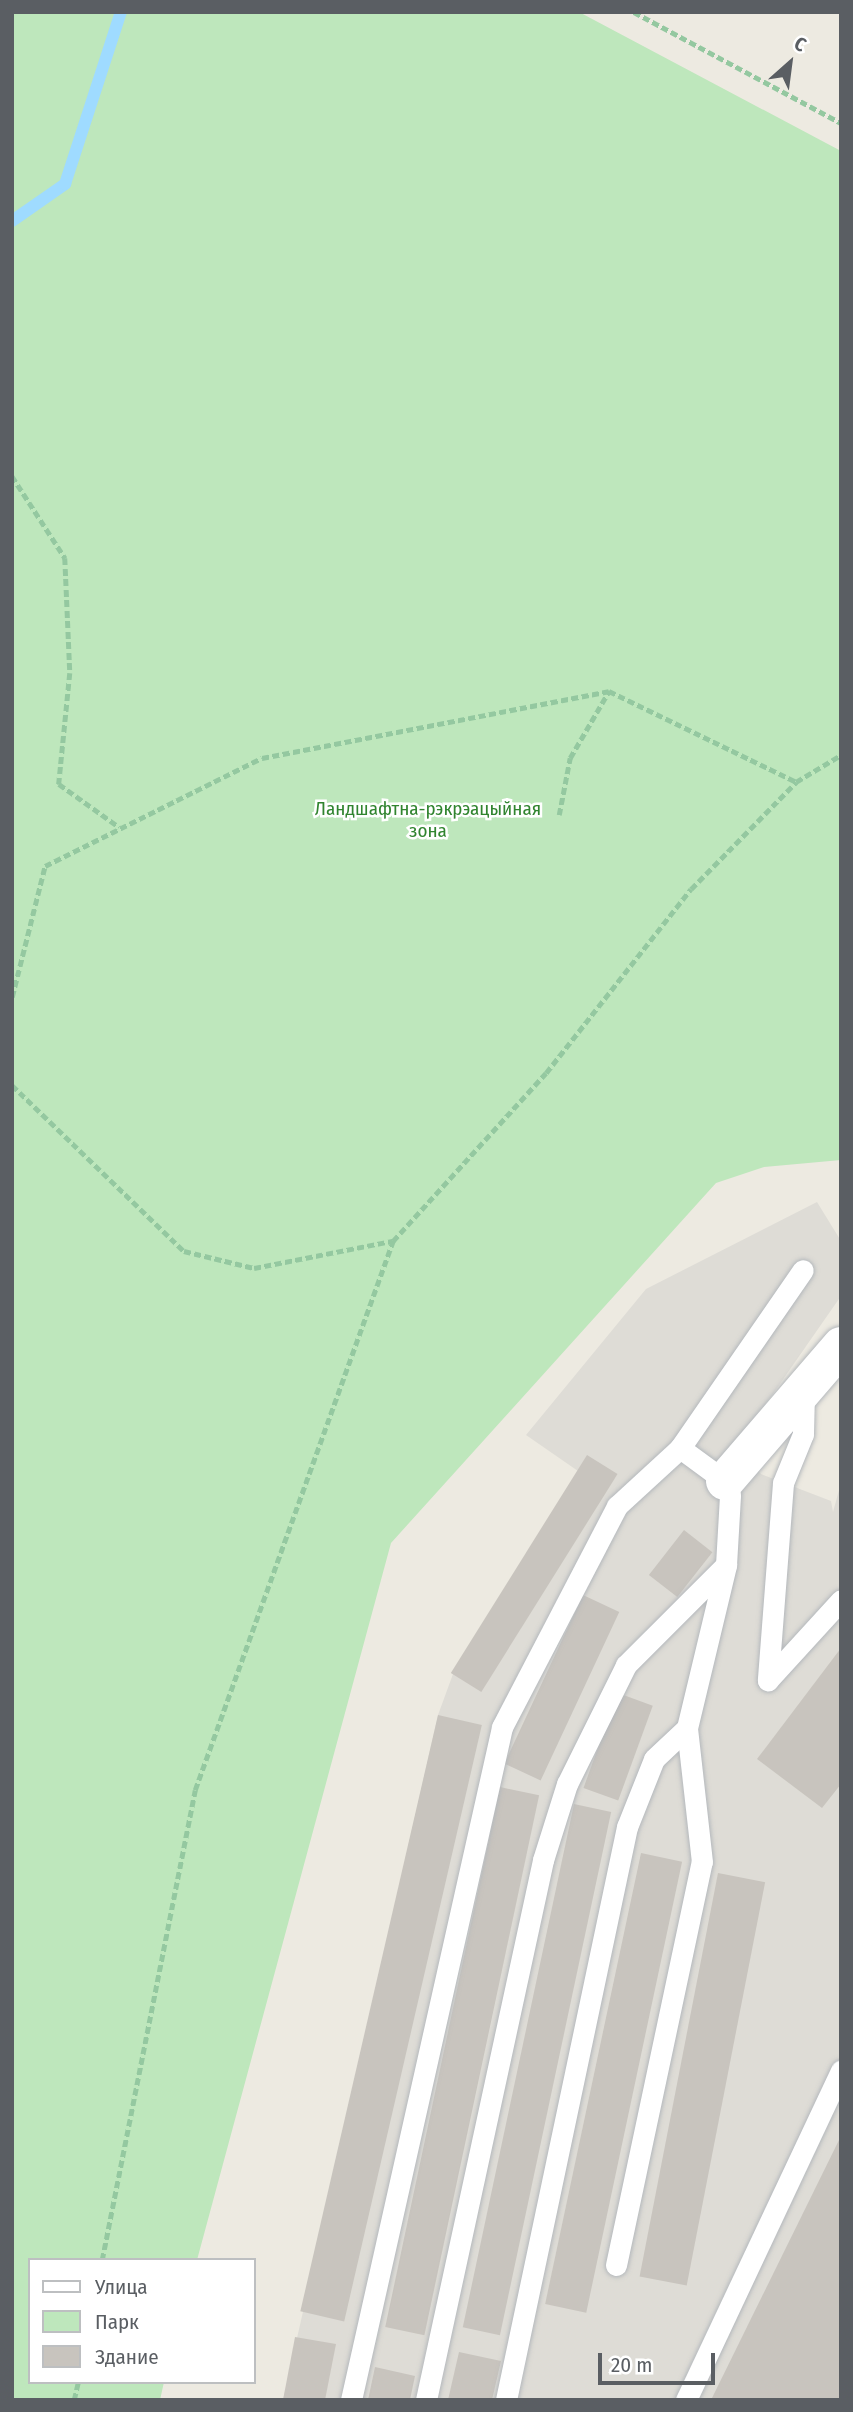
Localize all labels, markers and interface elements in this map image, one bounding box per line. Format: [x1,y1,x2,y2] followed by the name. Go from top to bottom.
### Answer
[755,28,825,98] north arrow
[790,32,810,57] text: С
[315,798,541,842] park label: Ландшафтна-рэкрэацыйная зона
[28,2258,256,2384] legend
[95,2274,148,2300] text: Улица
[95,2309,139,2335] text: Парк
[601,2338,718,2382] scale bar
[95,2344,159,2370] text: Здание
[611,2352,652,2378] text: 20 m

